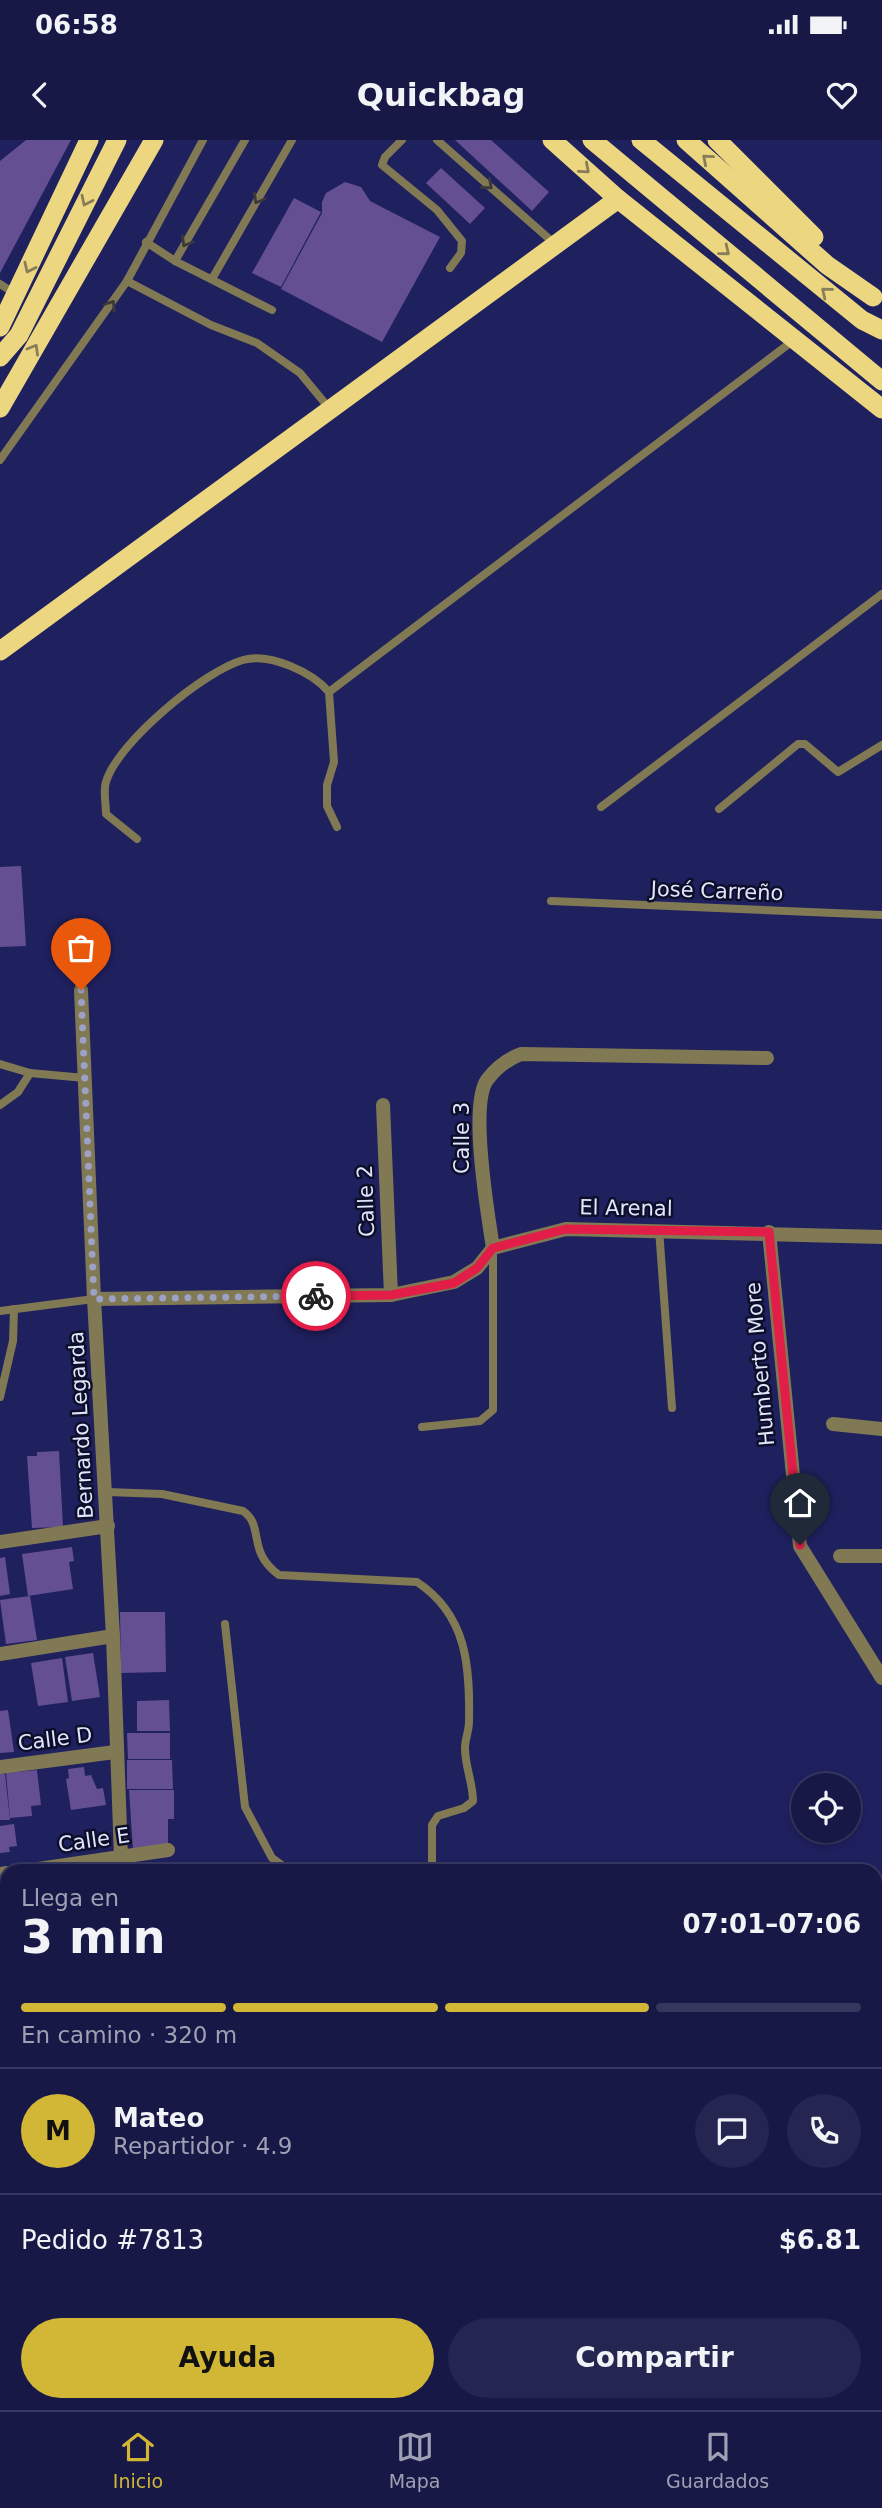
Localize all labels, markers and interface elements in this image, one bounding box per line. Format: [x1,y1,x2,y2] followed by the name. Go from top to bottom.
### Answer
[35,10,118,40] text: 06:58
[21,76,59,114] icon: back
[357,76,525,114] text: Quickbag
[823,76,861,114] icon: heart
[703,155,716,167] one-way arrow
[577,161,590,173] one-way arrow
[480,177,493,189] one-way arrow
[253,192,266,205] one-way arrow
[80,194,94,206] one-way arrow
[181,234,194,247] one-way arrow
[717,243,729,256] one-way arrow
[23,261,37,273] one-way arrow
[821,287,834,300] one-way arrow
[102,299,115,312] one-way arrow
[26,344,39,356] one-way arrow
[648,877,784,905] street label: José Carreño
[51,918,111,990] pin
[62,929,100,967] icon: bag
[450,1102,474,1174] street label: Calle 3
[353,1165,379,1237] street label: Calle 2
[579,1195,673,1221] street label: El Arenal
[281,1261,351,1331] courier
[297,1277,335,1315] icon: bike
[741,1281,779,1447] street label: Humberto More
[64,1331,98,1519] street label: Bernardo Legarda
[770,1473,830,1545] pin
[781,1484,819,1522] icon: home
[16,1723,94,1755] street label: Calle D
[791,1773,861,1843] map controls
[791,1773,861,1843] button: locate
[57,1823,131,1857] street label: Calle E
[21,1885,119,1911] text: Llega en
[682,1909,861,1939] text: 07:01–07:06
[21,1910,165,1964] text: 3 min
[21,2022,237,2048] text: En camino · 320 m
[695,2094,769,2168] button: chat
[787,2094,861,2168] button: phone
[113,2103,204,2133] text: Mateo
[45,2116,71,2146] text: M
[113,2133,292,2159] text: Repartidor · 4.9
[21,2225,204,2255] text: Pedido #7813
[779,2225,861,2255] text: $6.81
[21,2318,434,2398] button: Ayuda
[448,2318,861,2398] button: Compartir
[113,2428,163,2492] tab: Inicio
[389,2428,440,2492] tab: Mapa
[666,2428,769,2492] tab: Guardados

